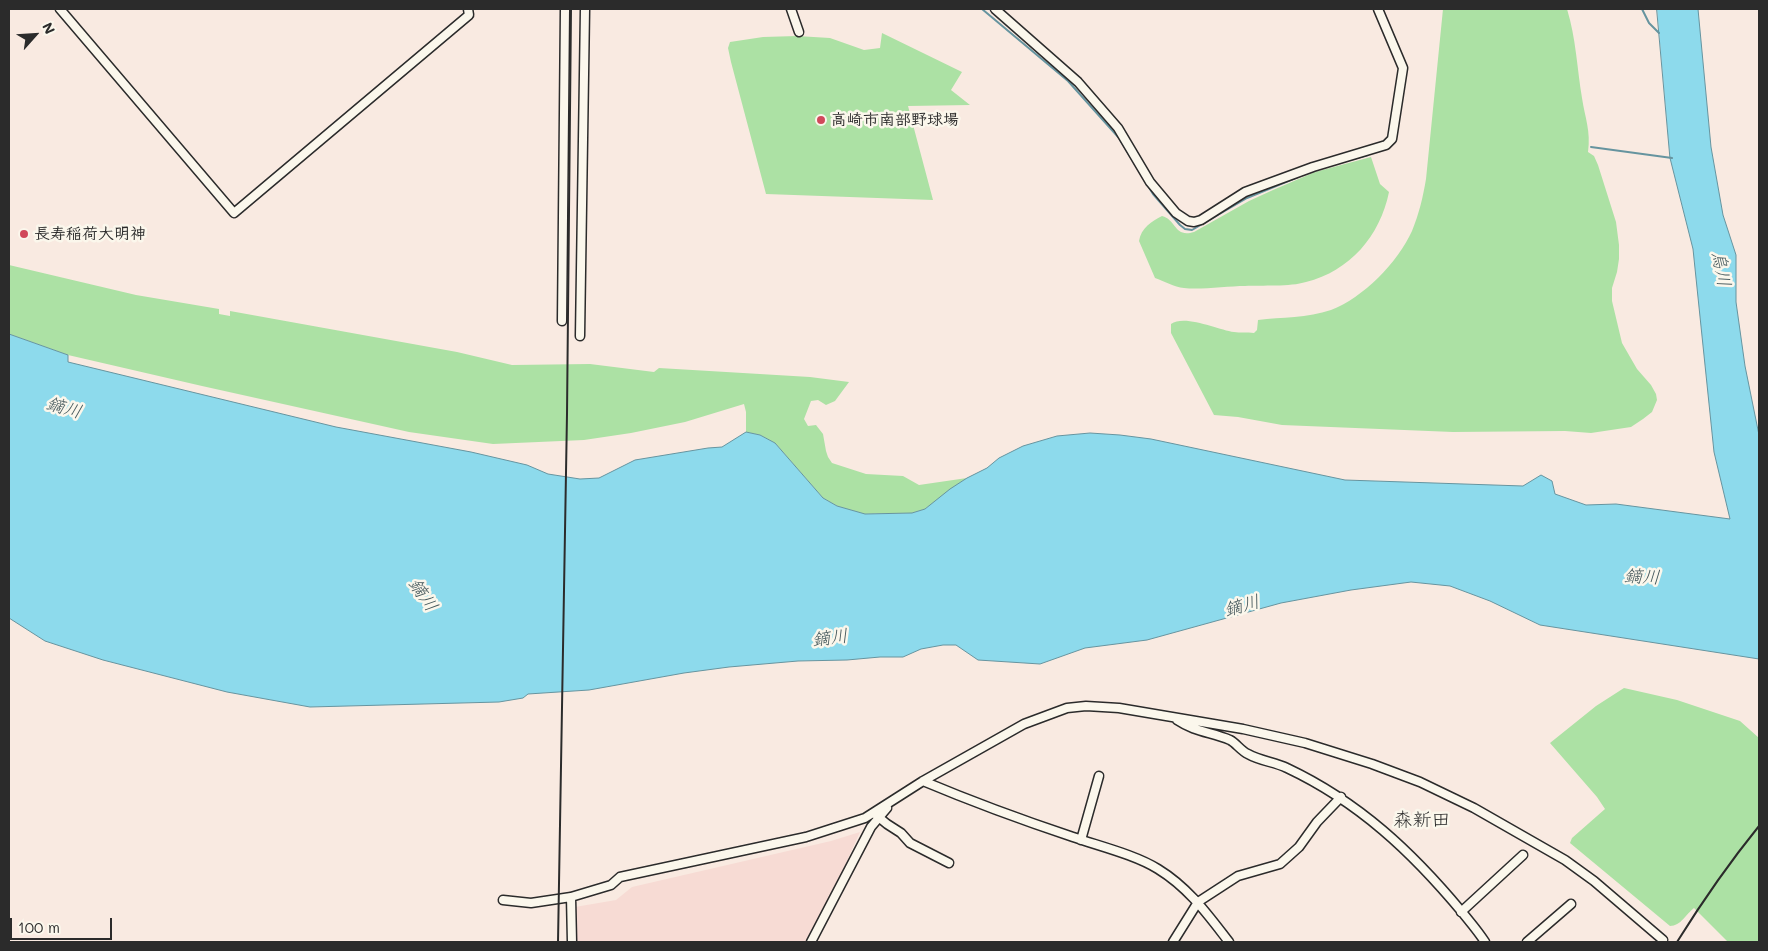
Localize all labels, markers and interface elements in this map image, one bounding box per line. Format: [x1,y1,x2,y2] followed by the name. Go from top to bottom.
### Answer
[10,10,60,60] north arrow
[38,19,60,37] text: N
[831,110,959,130] place label: 高崎市南部野球場
[815,114,827,126] marker: 高崎市南部野球場
[34,224,146,244] place label: 長寿稲荷大明神
[18,228,30,240] marker: 長寿稲荷大明神
[1707,249,1735,289] water label: 烏川
[44,393,84,423] water label: 鏑川
[1623,565,1661,589] water label: 鏑川
[404,574,442,616] water label: 鏑川
[1222,591,1262,621] water label: 鏑川
[811,625,849,651] water label: 鏑川
[1394,809,1450,831] district label: 森新田
[12,908,115,940] scale bar
[18,917,60,937] text: 100 m

